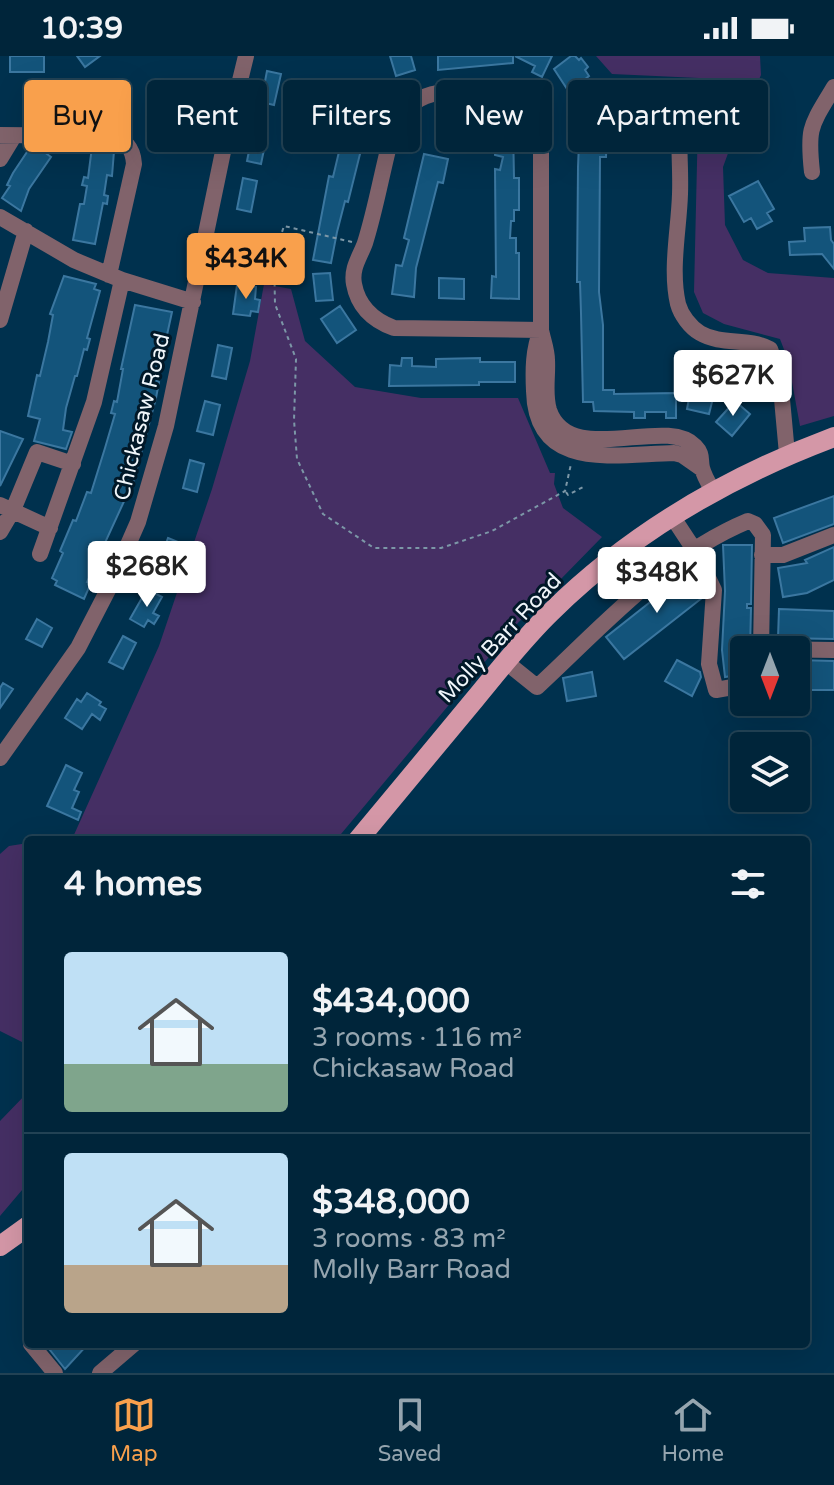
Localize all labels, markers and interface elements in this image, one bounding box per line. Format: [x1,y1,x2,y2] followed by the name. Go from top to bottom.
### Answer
[40,10,123,47] text: 10:39
[24,80,131,152] chip: Buy
[147,80,267,152] chip: Rent
[283,80,420,152] chip: Filters
[436,80,552,152] chip: New
[568,80,768,152] chip: Apartment
[190,233,302,301] pin: $434K
[205,243,287,274] text: $434K
[109,331,175,503] street label: Chickasaw Road
[677,350,789,418] pin: $627K
[692,360,774,391] text: $627K
[91,541,203,609] pin: $268K
[601,547,713,615] pin: $348K
[106,551,188,582] text: $268K
[616,557,698,588] text: $348K
[433,568,567,708] street label: Molly Barr Road
[730,636,810,716] north arrow
[730,636,810,812] map controls
[730,732,810,812] button: layers
[726,862,770,906] icon: filters
[64,864,202,905] text: 4 homes
[312,981,470,1022] text: $434,000
[128,984,224,1080] icon: home
[312,1022,522,1053] text: 3 rooms · 116 m²
[312,1053,514,1084] text: Chickasaw Road
[312,1182,470,1223] text: $348,000
[128,1185,224,1281] icon: home
[312,1223,506,1254] text: 3 rooms · 83 m²
[312,1254,511,1285] text: Molly Barr Road
[110,1393,158,1467] tab: Map
[378,1393,441,1467] tab: Saved
[662,1393,724,1467] tab: Home

